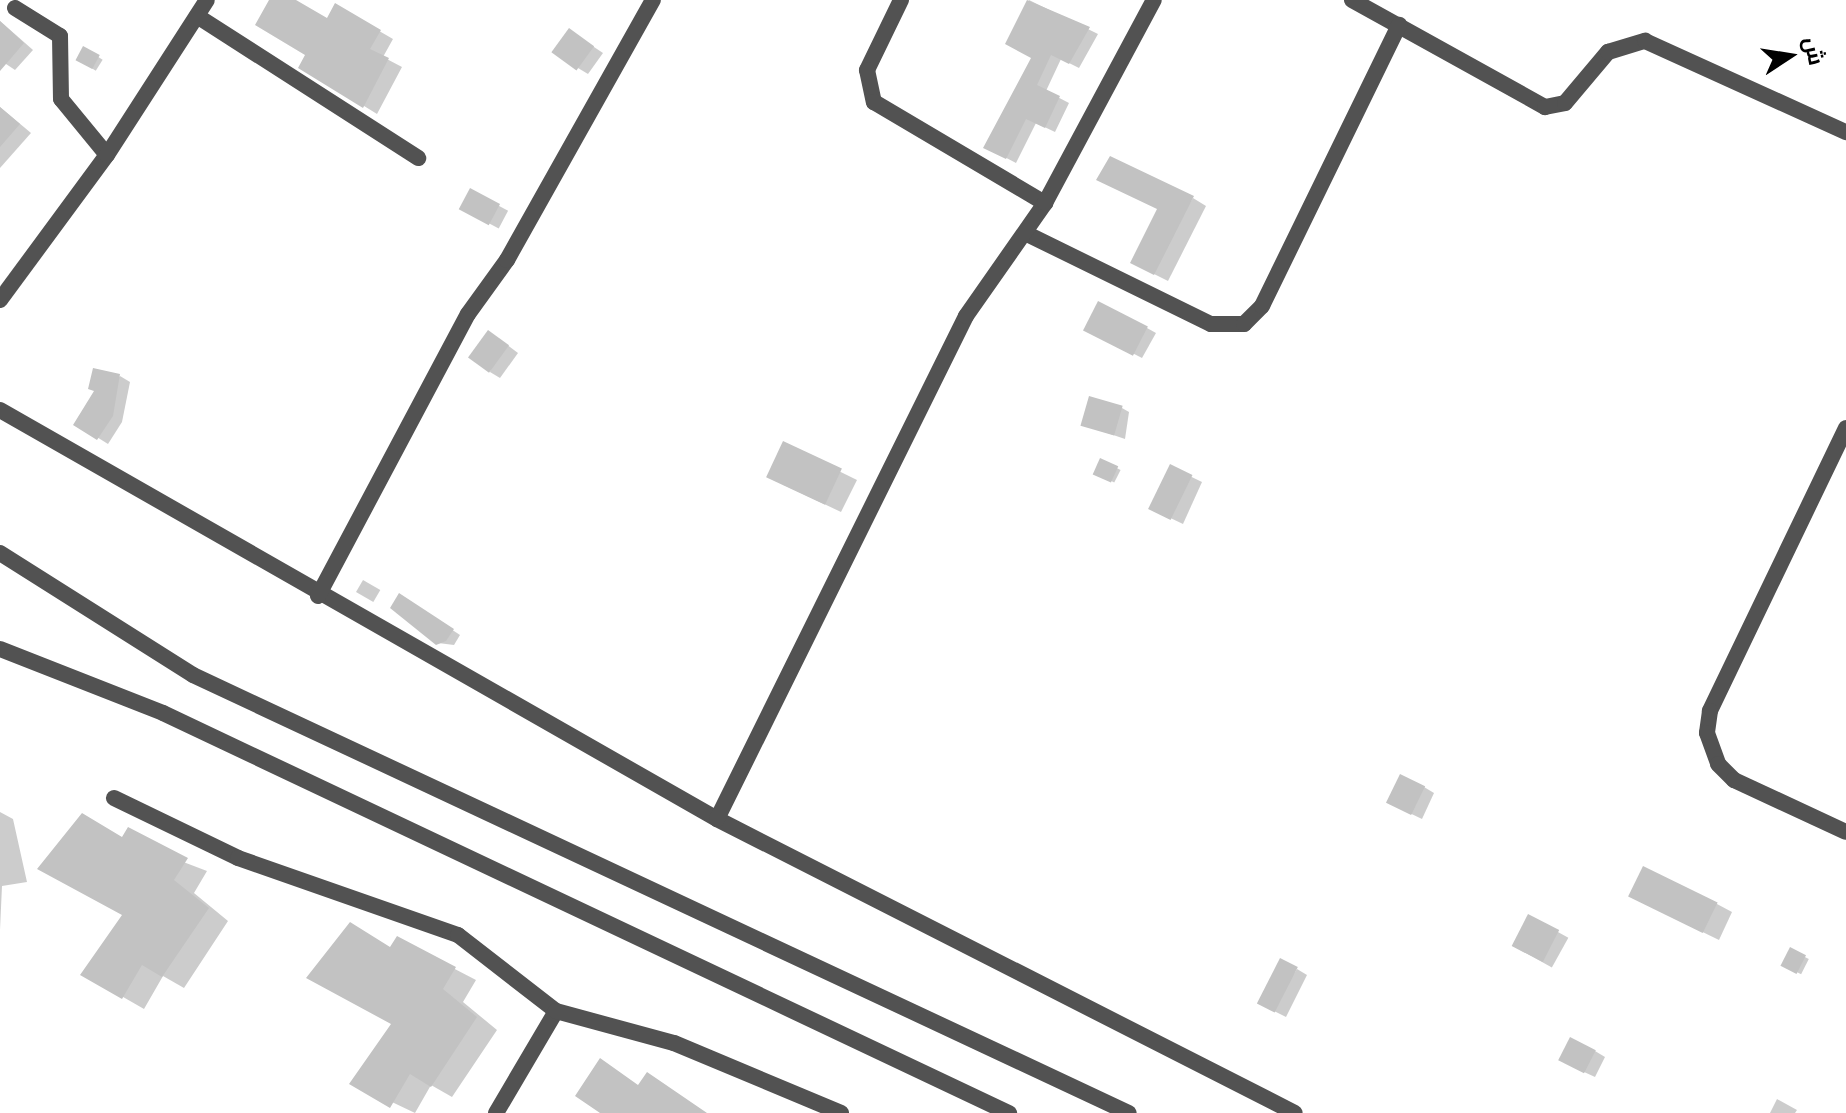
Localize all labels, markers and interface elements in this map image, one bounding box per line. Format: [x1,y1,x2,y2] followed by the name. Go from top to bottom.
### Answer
[1750,16,1830,96] north arrow
[1798,34,1830,68] text: ش

